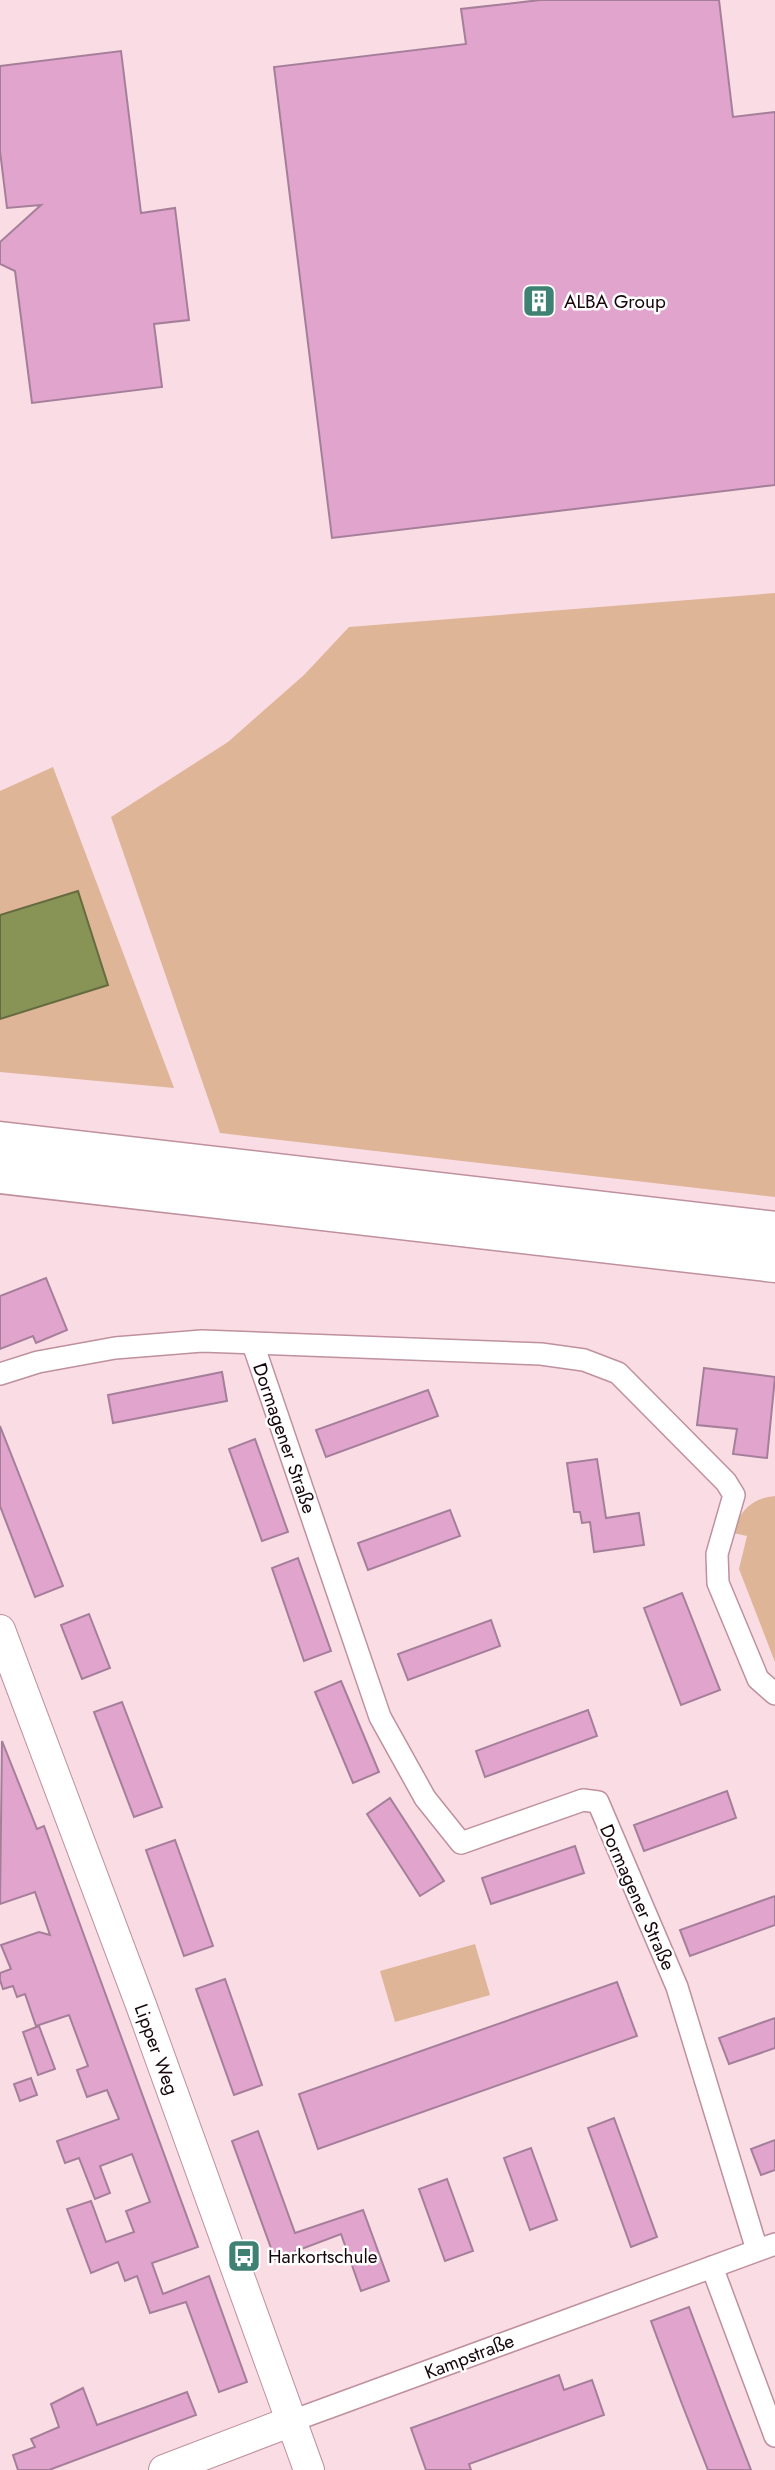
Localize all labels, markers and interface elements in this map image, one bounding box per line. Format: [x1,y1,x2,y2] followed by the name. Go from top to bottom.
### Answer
[520,282,558,320] building icon: ALBA Group
[564,288,666,315] place label: ALBA Group
[246,1359,323,1517] street label: Dormagener Straße
[593,1820,682,1975] street label: Dormagener Straße
[128,2000,185,2098] street label: Lipper Weg
[225,2237,263,2275] bus stop icon: Harkortschule
[268,2243,378,2270] place label: Harkortschule
[420,2327,518,2386] street label: Kampstraße

